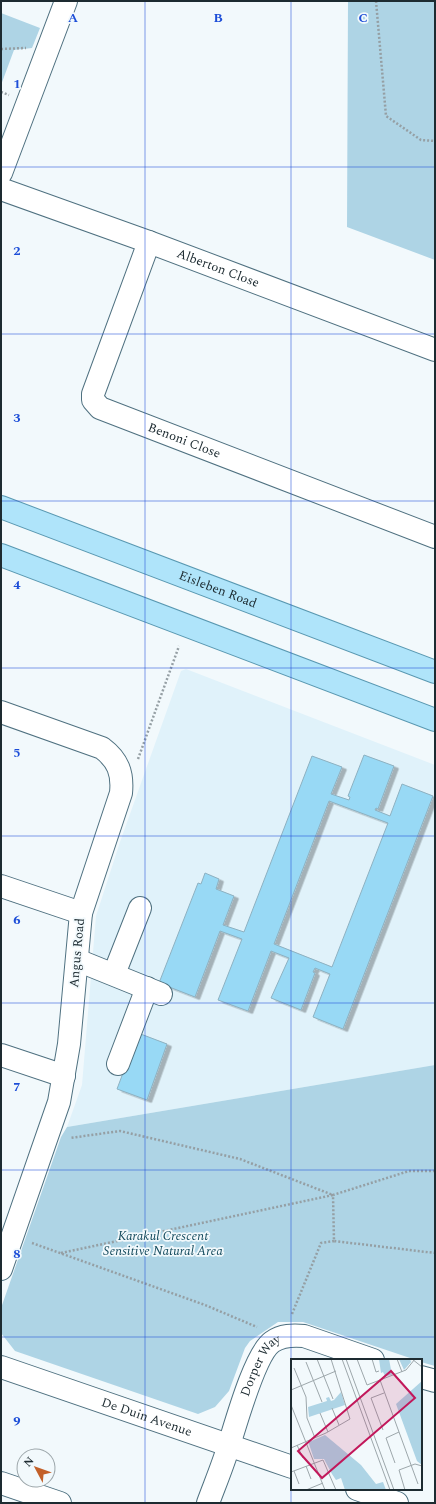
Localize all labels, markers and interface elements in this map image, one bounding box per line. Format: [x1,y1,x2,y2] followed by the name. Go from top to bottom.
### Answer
[68,8,78,28] text: A
[213,8,223,28] text: B
[358,8,368,28] text: C
[13,74,21,94] text: 1
[13,241,21,261] text: 2
[174,243,262,293] street label: Alberton Close
[13,408,21,428] text: 3
[145,417,224,464] street label: Benoni Close
[176,566,260,613] street label: Eisleben Road
[13,575,21,595] text: 4
[13,743,21,763] text: 5
[13,910,21,930] text: 6
[64,917,90,989] street label: Angus Road
[13,1077,21,1097] text: 7
[103,1226,223,1261] park label: Karakul Crescent Sensitive Natural Area
[13,1244,21,1264] text: 8
[235,1329,285,1399] street label: Dorper Way
[291,1359,422,1490] inset map
[99,1392,195,1442] street label: De Duin Avenue
[13,1411,21,1431] text: 9
[16,1448,56,1488] north arrow
[19,1453,38,1471] text: N

